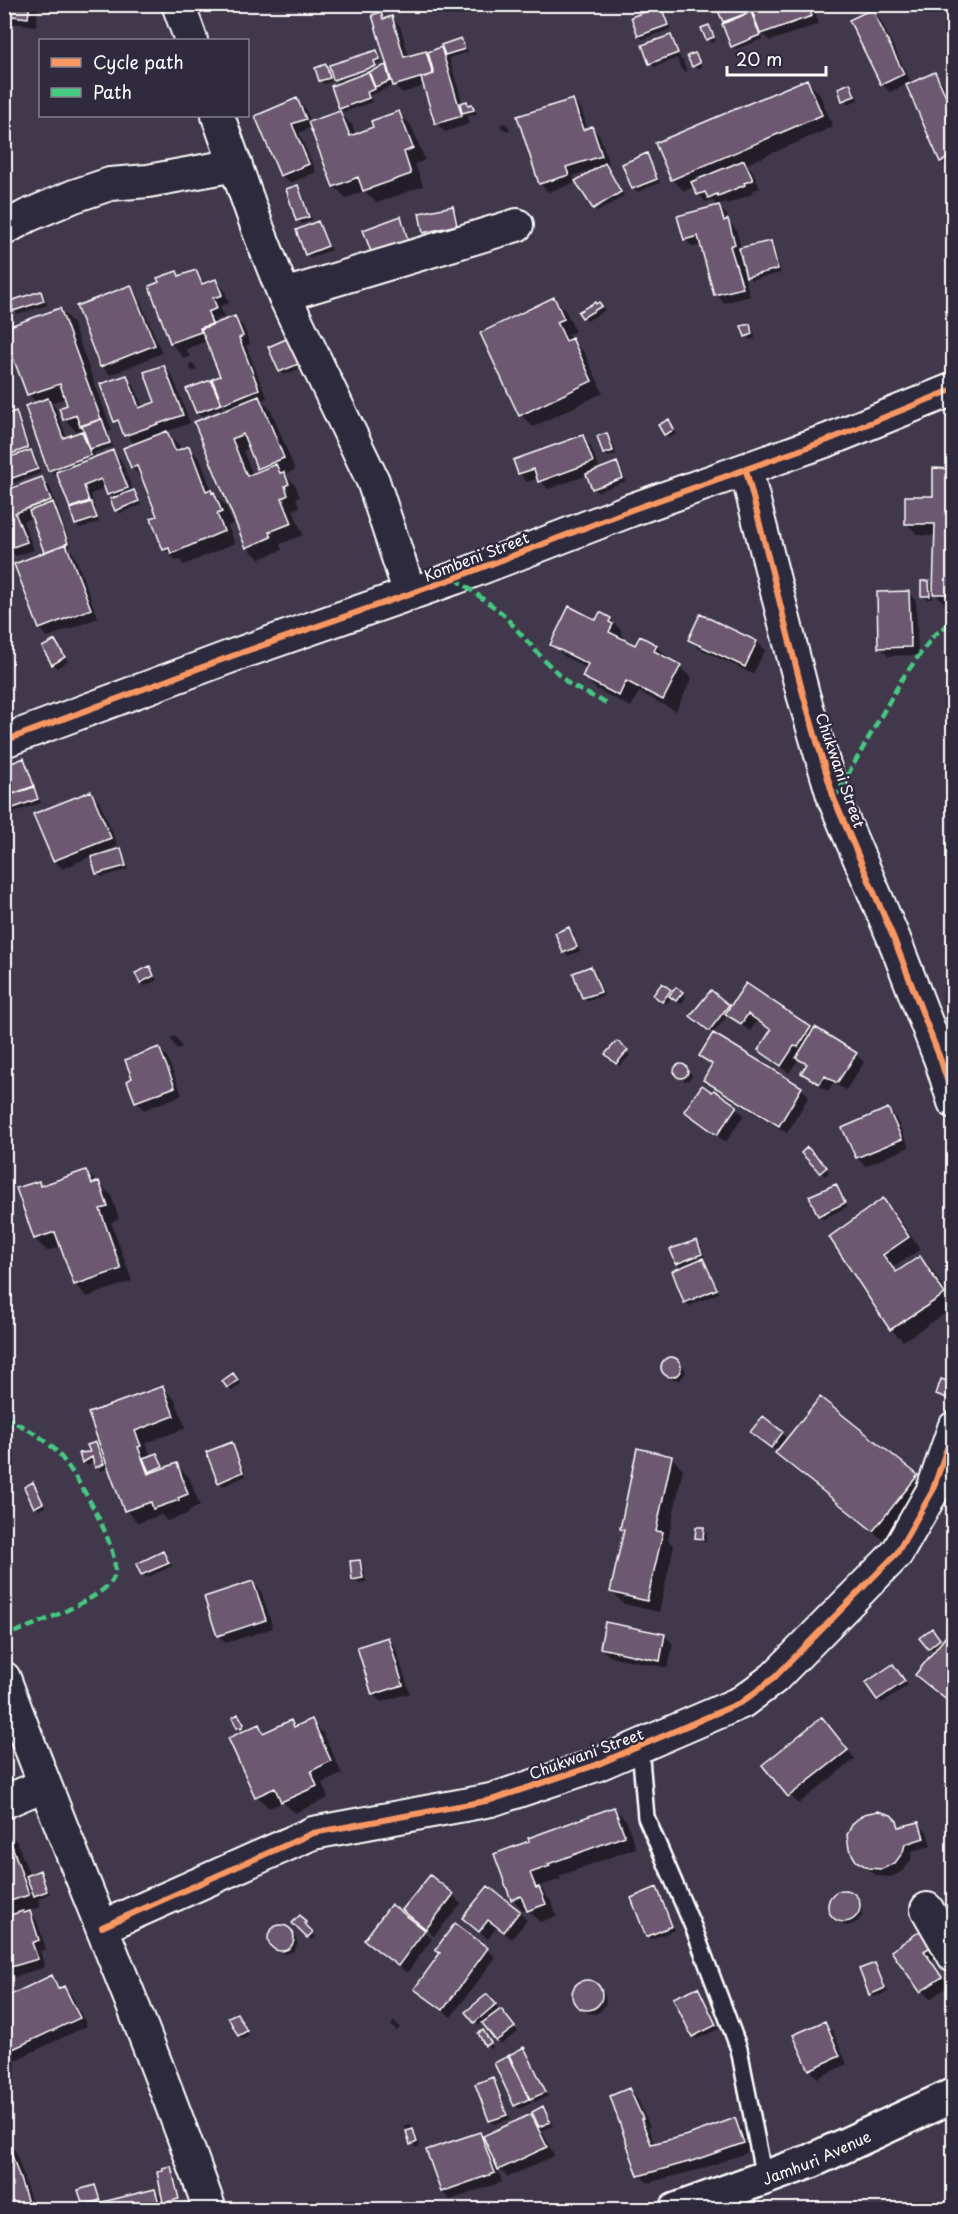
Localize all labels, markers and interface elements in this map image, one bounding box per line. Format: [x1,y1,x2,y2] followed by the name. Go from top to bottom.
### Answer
[39,39,249,117] legend
[727,39,826,77] scale bar
[736,45,782,72] text: 20 m
[93,48,184,75] text: Cycle path
[93,78,132,105] text: Path
[420,525,532,587] street label: Kombeni Street
[811,709,871,831] street label: Chukwani Street
[526,1722,646,1784] street label: Chukwani Street
[759,2124,874,2189] street label: Jamhuri Avenue

